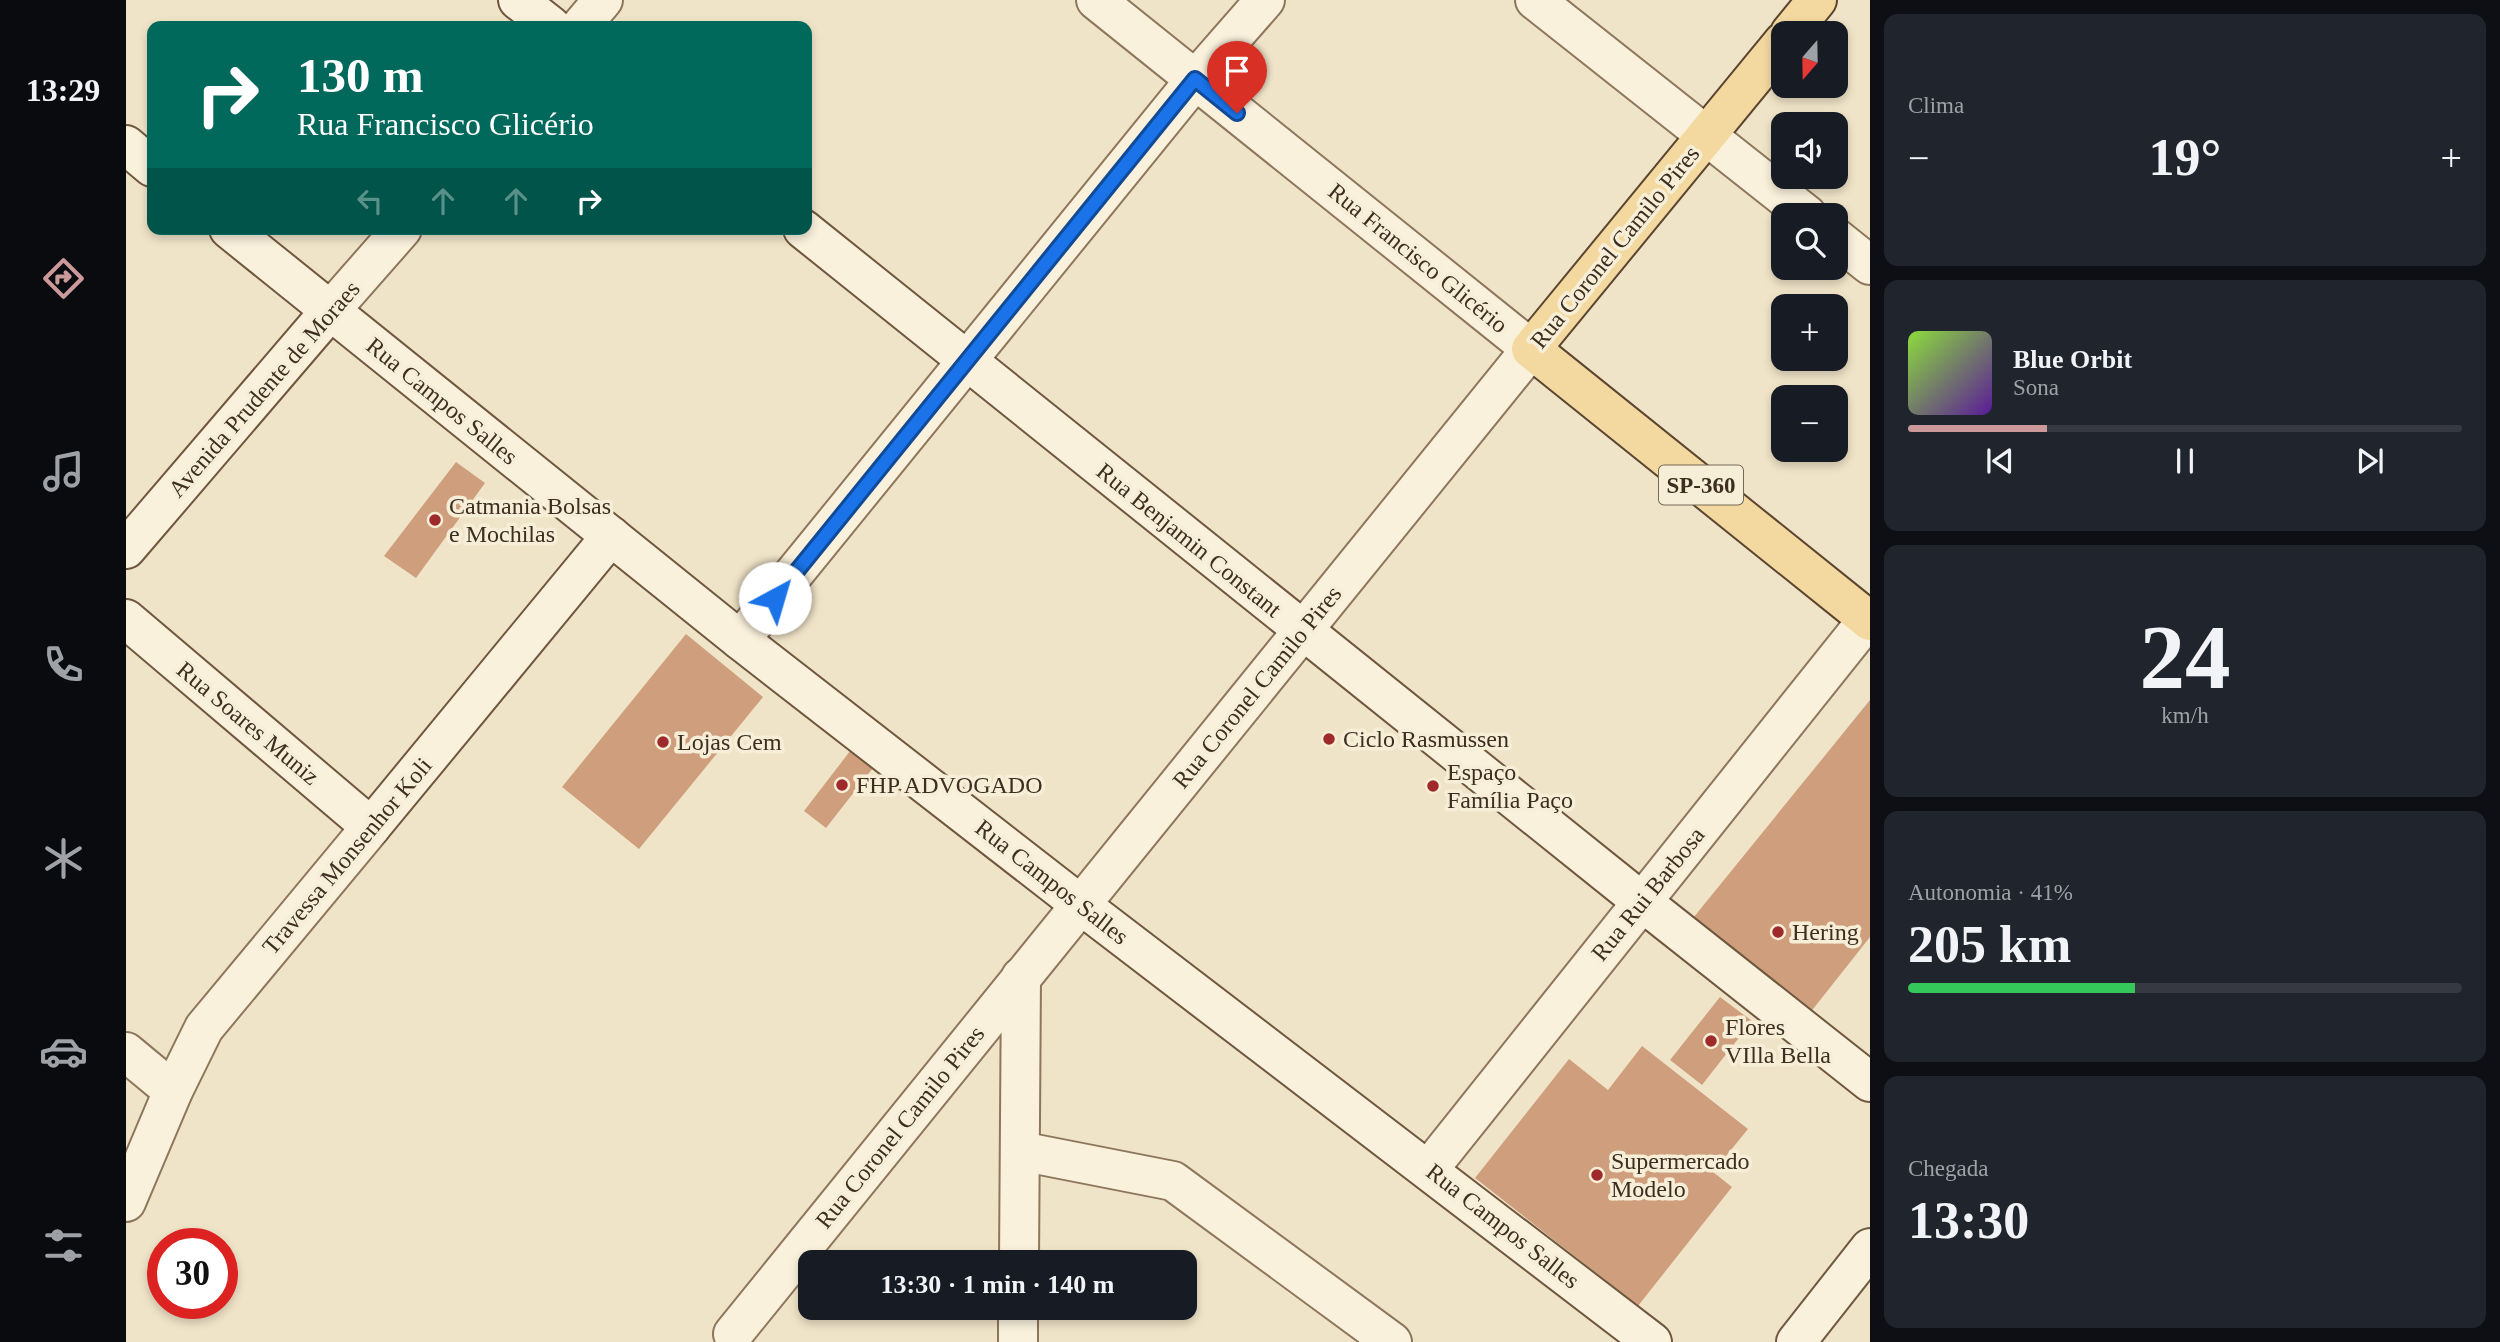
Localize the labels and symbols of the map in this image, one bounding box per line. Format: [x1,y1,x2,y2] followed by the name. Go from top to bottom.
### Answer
[1771,21,1848,98] north arrow
[1207,41,1267,113] pin
[1525,141,1705,353] street label: Rua Coronel Camilo Pires
[1323,178,1513,338] street label: Rua Francisco Glicério
[163,276,365,502] street label: Avenida Prudente de Moraes
[361,332,523,470] street label: Rua Campos Salles
[1092,458,1287,622] street label: Rua Benjamin Constant
[1659,466,1743,505] road number: SP-360
[449,493,611,547] place label: Catmania Bolsas e Mochilas
[427,512,443,528] marker: Catmania Bolsas e Mochilas
[738,561,812,635] position arrow
[1167,581,1347,793] street label: Rua Coronel Camilo Pires
[172,656,324,790] street label: Rua Soares Muniz
[1343,726,1509,752] place label: Ciclo Rasmussen
[677,729,782,755] place label: Lojas Cem
[1321,731,1337,747] marker: Ciclo Rasmussen
[655,734,671,750] marker: Lojas Cem
[257,752,437,960] street label: Travessa Monsenhor Koli
[1447,759,1573,813] place label: Espaço Família Paço
[856,772,1042,798] place label: FHP ADVOGADO
[834,777,850,793] marker: FHP ADVOGADO
[1425,778,1441,794] marker: Espaço Família Paço
[970,814,1134,950] street label: Rua Campos Salles
[1586,822,1710,966] street label: Rua Rui Barbosa
[1792,919,1859,945] place label: Hering
[1770,924,1786,940] marker: Hering
[1725,1014,1831,1068] place label: Flores VIlla Bella
[810,1021,990,1233] street label: Rua Coronel Camilo Pires
[1703,1033,1719,1049] marker: Flores VIlla Bella
[1611,1148,1750,1202] place label: Supermercado Modelo
[1421,1158,1585,1294] street label: Rua Campos Salles
[1589,1167,1605,1183] marker: Supermercado Modelo
[147,1228,238,1319] speed limit sign: 30

